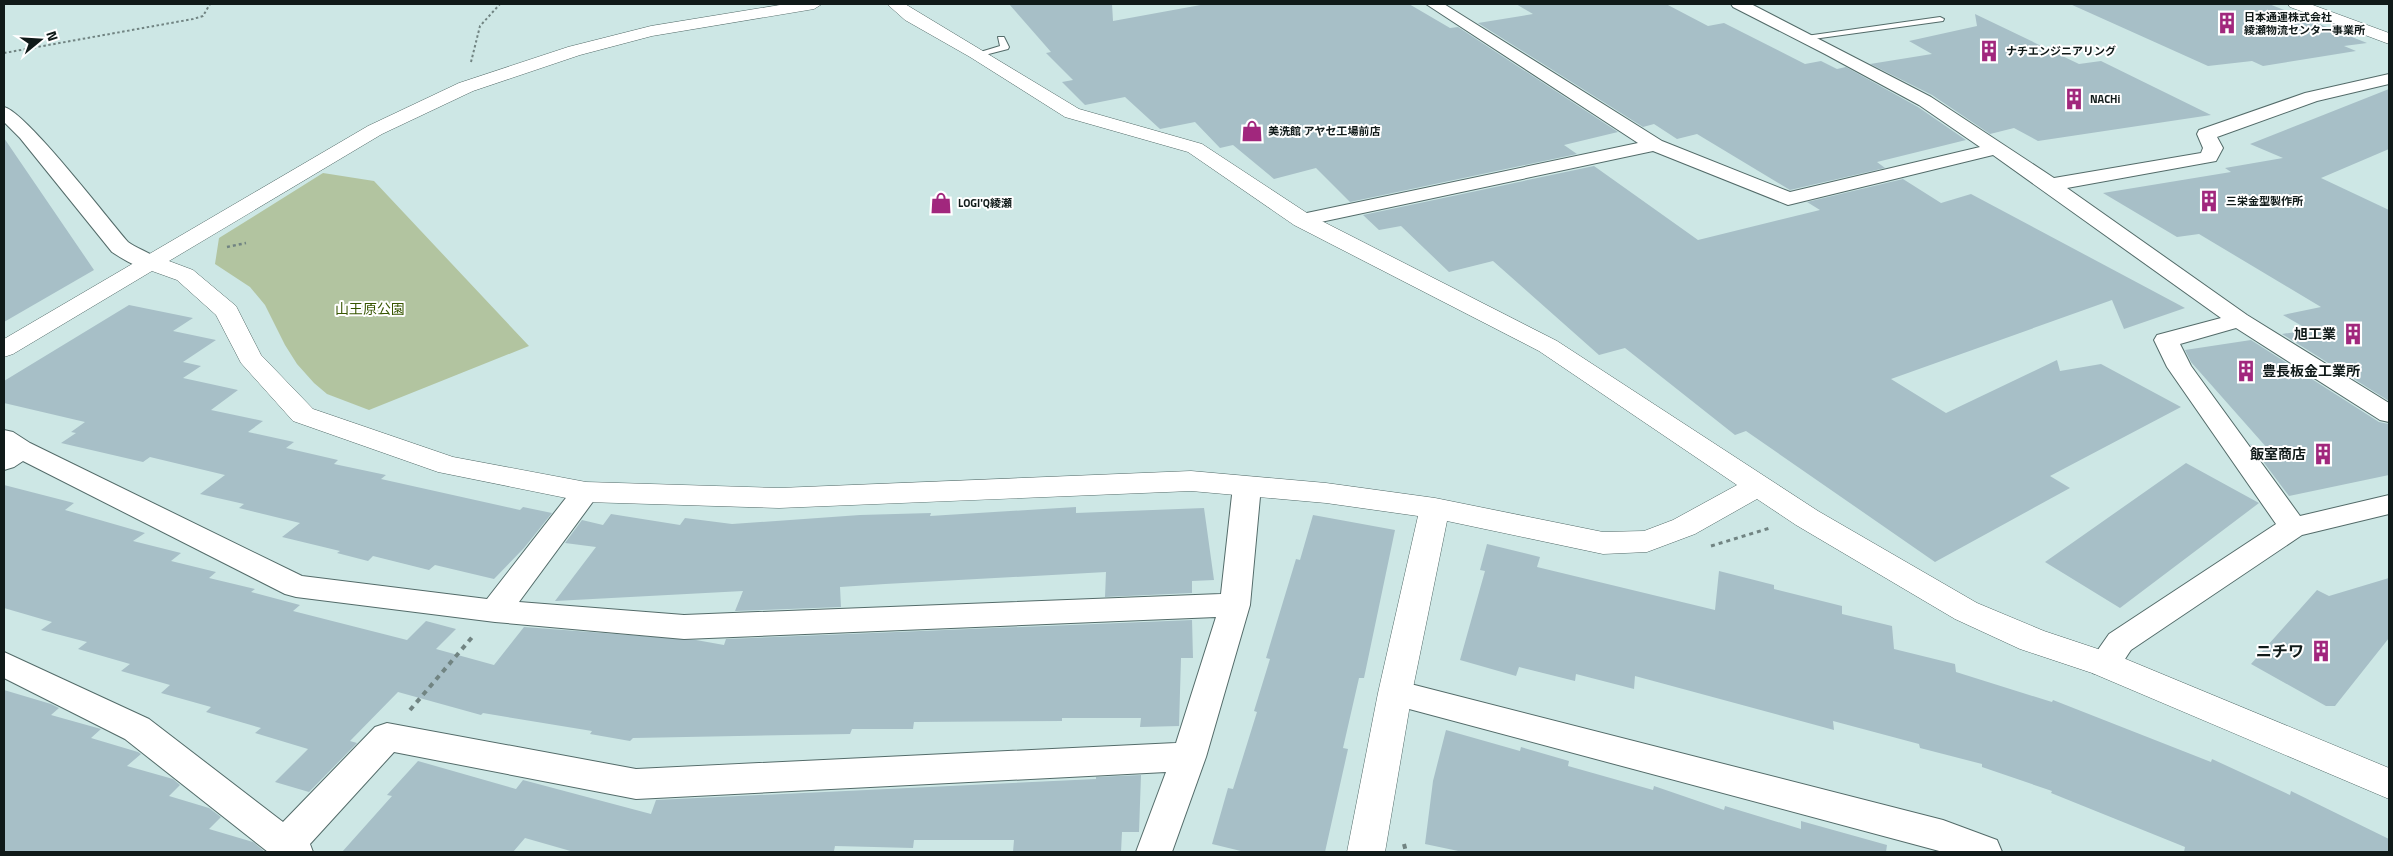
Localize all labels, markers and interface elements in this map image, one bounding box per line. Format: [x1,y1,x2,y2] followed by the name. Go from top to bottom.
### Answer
[2244,9,2365,38] place label: 日本通運株式会社 綾瀬物流センター事業所
[2214,10,2240,36] building icon: 日本通運株式会社 綾瀬物流センター事業所
[15,15,65,65] north arrow
[41,28,64,44] text: N
[1976,38,2002,64] building icon: ナチエンジニアリング
[2006,43,2116,59] place label: ナチエンジニアリング
[2061,86,2087,112] building icon: NACHi
[2090,91,2121,107] place label: NACHi
[1239,118,1265,144] shop icon: 美洗館 アヤセ工場前店
[1268,123,1380,139] place label: 美洗館 アヤセ工場前店
[2196,188,2222,214] building icon: 三栄金型製作所
[928,190,954,216] shop icon: LOGI'Q綾瀬
[2226,193,2303,209] place label: 三栄金型製作所
[958,195,1012,211] place label: LOGI'Q綾瀬
[335,298,405,319] park label: 山王原公園
[2340,321,2366,347] building icon: 旭工業
[2294,323,2336,344] place label: 旭工業
[2233,358,2259,384] building icon: 豊長板金工業所
[2262,360,2360,381] place label: 豊長板金工業所
[2310,441,2336,467] building icon: 飯室商店
[2250,443,2306,464] place label: 飯室商店
[2308,638,2334,664] building icon: ニチワ
[2256,639,2304,663] place label: ニチワ

